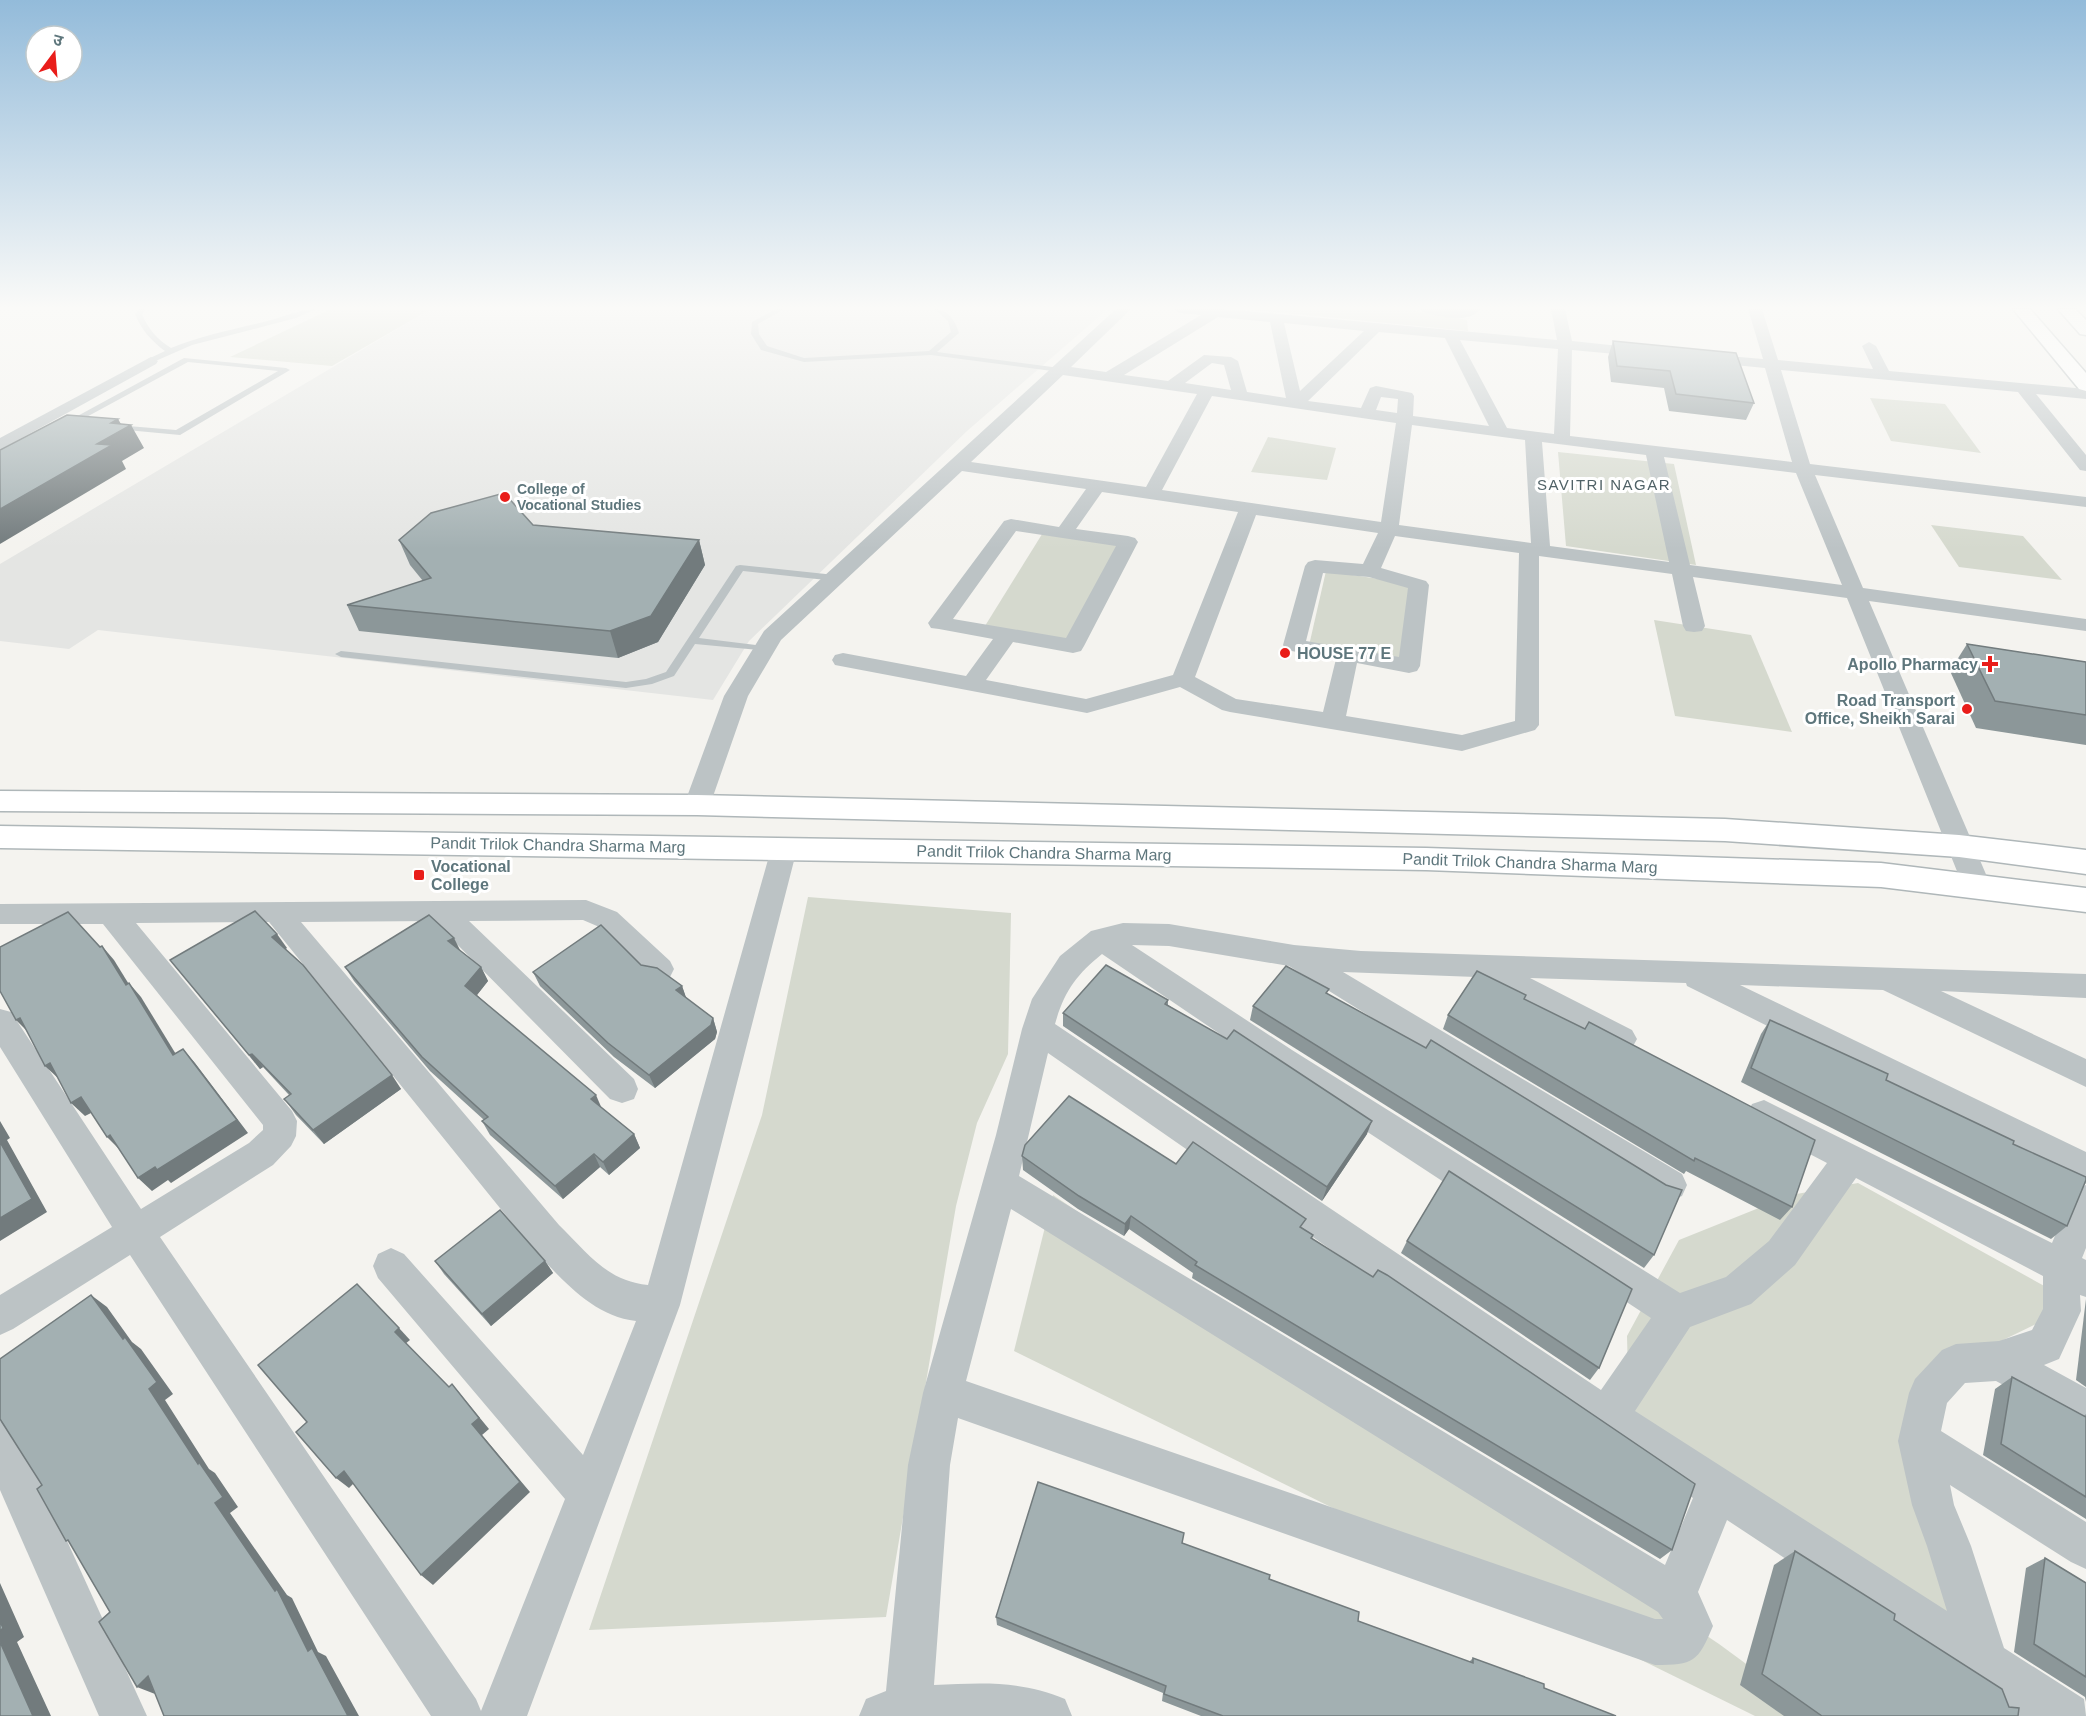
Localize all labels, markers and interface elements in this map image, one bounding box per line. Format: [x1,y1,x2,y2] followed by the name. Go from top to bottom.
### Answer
[24,24,84,84] north arrow
[51,31,65,50] text: उ
[1537,476,1671,493] district label: SAVITRI NAGAR
[517,481,641,513] place label: College of Vocational Studies
[498,490,512,504] marker: College of Vocational Studies
[1297,645,1392,662] place label: HOUSE 77 E
[1278,646,1292,660] marker: HOUSE 77 E
[1847,656,1978,673] place label: Apollo Pharmacy
[1983,657,1997,671] marker: Apollo Pharmacy
[1805,692,1956,727] place label: Road Transport Office, Sheikh Sarai
[1960,702,1974,716] marker: Road Transport Office, Sheikh Sarai
[430,834,686,856] street label: Pandit Trilok Chandra Sharma Marg
[916,842,1172,864] street label: Pandit Trilok Chandra Sharma Marg
[1402,850,1658,876] street label: Pandit Trilok Chandra Sharma Marg
[431,858,511,893] place label: Vocational College
[412,868,426,882] marker: Vocational College

